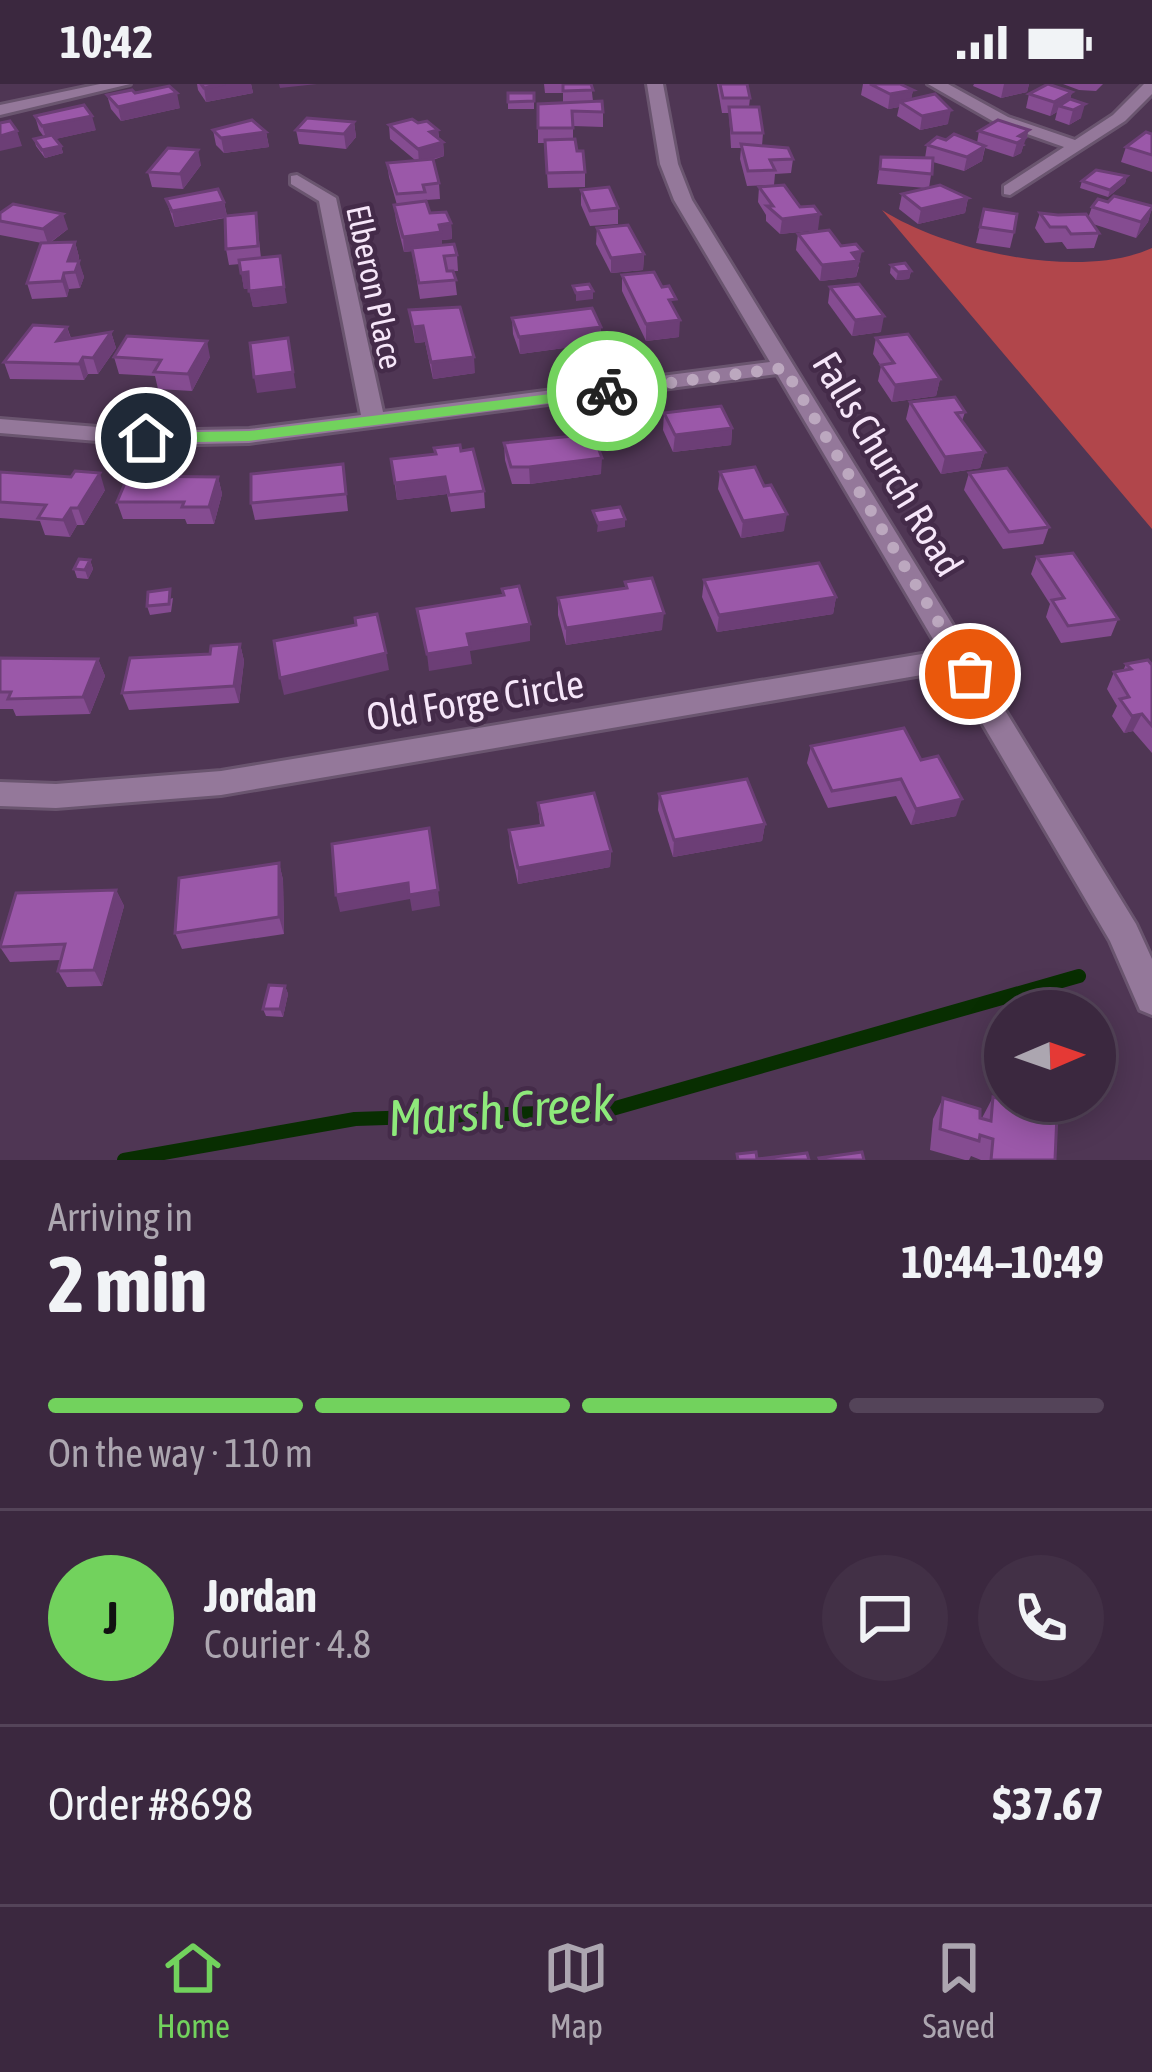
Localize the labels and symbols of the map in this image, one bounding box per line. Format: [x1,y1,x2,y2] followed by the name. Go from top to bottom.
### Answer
[339,202,411,372] street label: Elberon Place
[547,331,667,451] courier
[804,344,972,584] street label: Falls Church Road
[95,387,197,489] pin
[919,623,1021,725] pin
[363,661,587,739] street label: Old Forge Circle
[984,990,1116,1122] north arrow
[386,1073,617,1147] water label: Marsh Creek

